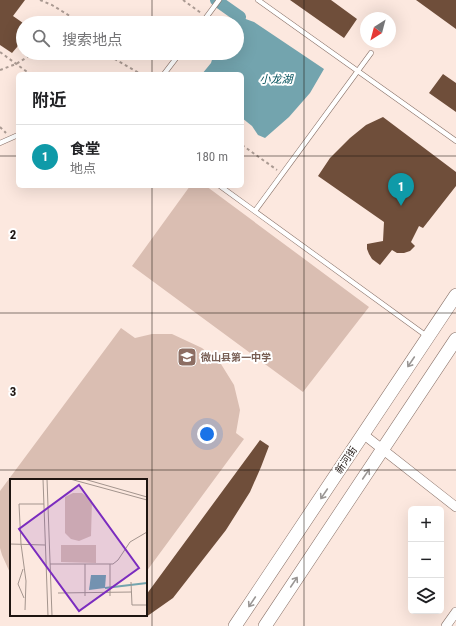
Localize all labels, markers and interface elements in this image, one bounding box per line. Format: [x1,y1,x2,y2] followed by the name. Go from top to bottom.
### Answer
[360,12,396,48] north arrow
[16,16,244,60] search box
[30,27,52,49] icon: search
[62,31,122,49] text: 搜索地点
[260,73,294,86] water label: 小龙湖
[32,90,66,110] text: 附近
[70,140,100,158] text: 食堂
[42,149,48,164] text: 1
[196,149,228,164] text: 180 m
[70,161,96,176] text: 地点
[388,173,414,206] pin: 1
[10,227,17,242] text: 2
[176,346,198,368] school or university icon: 微山县第一中学
[200,352,271,363] place label: 微山县第一中学
[407,356,415,367] one-way arrow
[10,384,16,399] text: 3
[197,424,217,444] your location
[333,444,359,476] street label: 新河街
[362,469,370,480] one-way arrow
[10,479,147,616] inset map
[319,488,328,499] one-way arrow
[408,506,444,614] map controls
[408,506,444,542] button: +
[408,542,444,578] button: −
[290,577,298,588] one-way arrow
[408,578,444,614] button: layers
[247,596,255,608] one-way arrow

